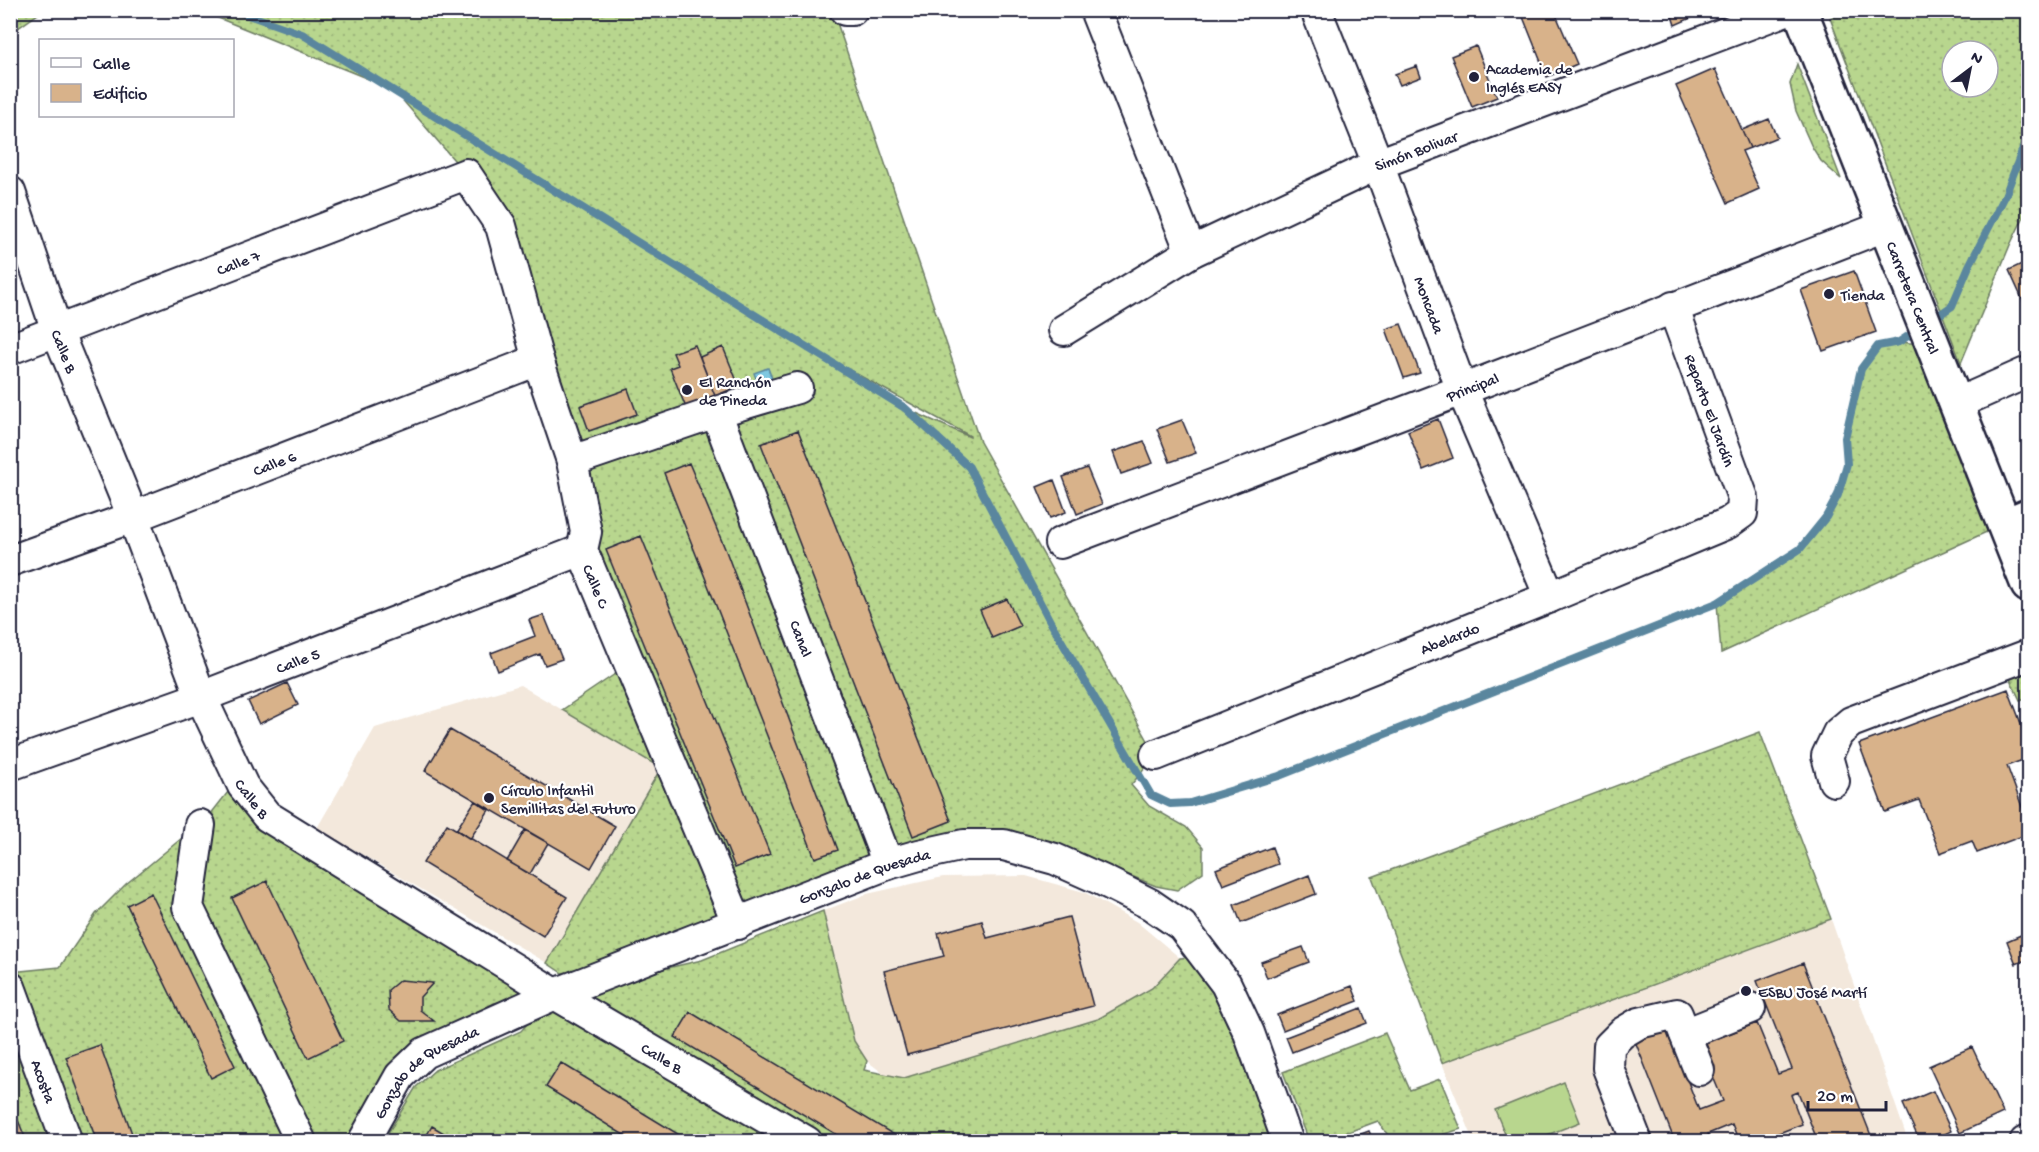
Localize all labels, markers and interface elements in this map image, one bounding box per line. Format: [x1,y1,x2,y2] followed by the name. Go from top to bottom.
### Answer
[39,39,234,117] legend
[1940,39,2000,99] north arrow
[1967,48,1986,70] text: N
[93,55,131,76] text: Calle
[1486,62,1573,99] place label: Academia de Inglés EASY
[1467,70,1481,84] marker: Academia de Inglés EASY
[93,85,147,106] text: Edificio
[1373,128,1462,177] street label: Simón Bolivar
[1880,239,1941,358] street label: Carretera Central
[215,248,264,282] street label: Calle 7
[1408,275,1447,338] street label: Moncada
[1822,287,1836,301] marker: Tienda
[1840,288,1886,307] place label: Tienda
[45,328,79,377] street label: Calle B
[1679,352,1737,470] street label: Reparto El Jardín
[1443,371,1502,408] street label: Principal
[699,375,771,412] place label: El Ranchón de Pineda
[680,383,694,397] marker: El Ranchón de Pineda
[251,448,301,483] street label: Calle 6
[576,562,612,613] street label: Calle C
[783,618,814,660] street label: Canal
[1418,620,1483,661] street label: Abelardo
[274,646,323,680] street label: Calle 5
[228,777,272,824] street label: Calle B
[501,783,636,820] place label: Círculo Infantil Semillitas del Futuro
[482,791,496,805] marker: Círculo Infantil Semillitas del Futuro
[797,847,934,911] street label: Gonzalo de Quesada
[1739,984,1753,998] marker: ESBU José Martí
[1758,985,1867,1004] place label: ESBU José Martí
[372,1023,484,1123] street label: Gonzalo de Quesada
[636,1041,685,1080] street label: Calle B
[25,1058,58,1107] street label: Acosta
[1808,1074,1886,1112] scale bar
[1817,1087,1853,1108] text: 20 m

